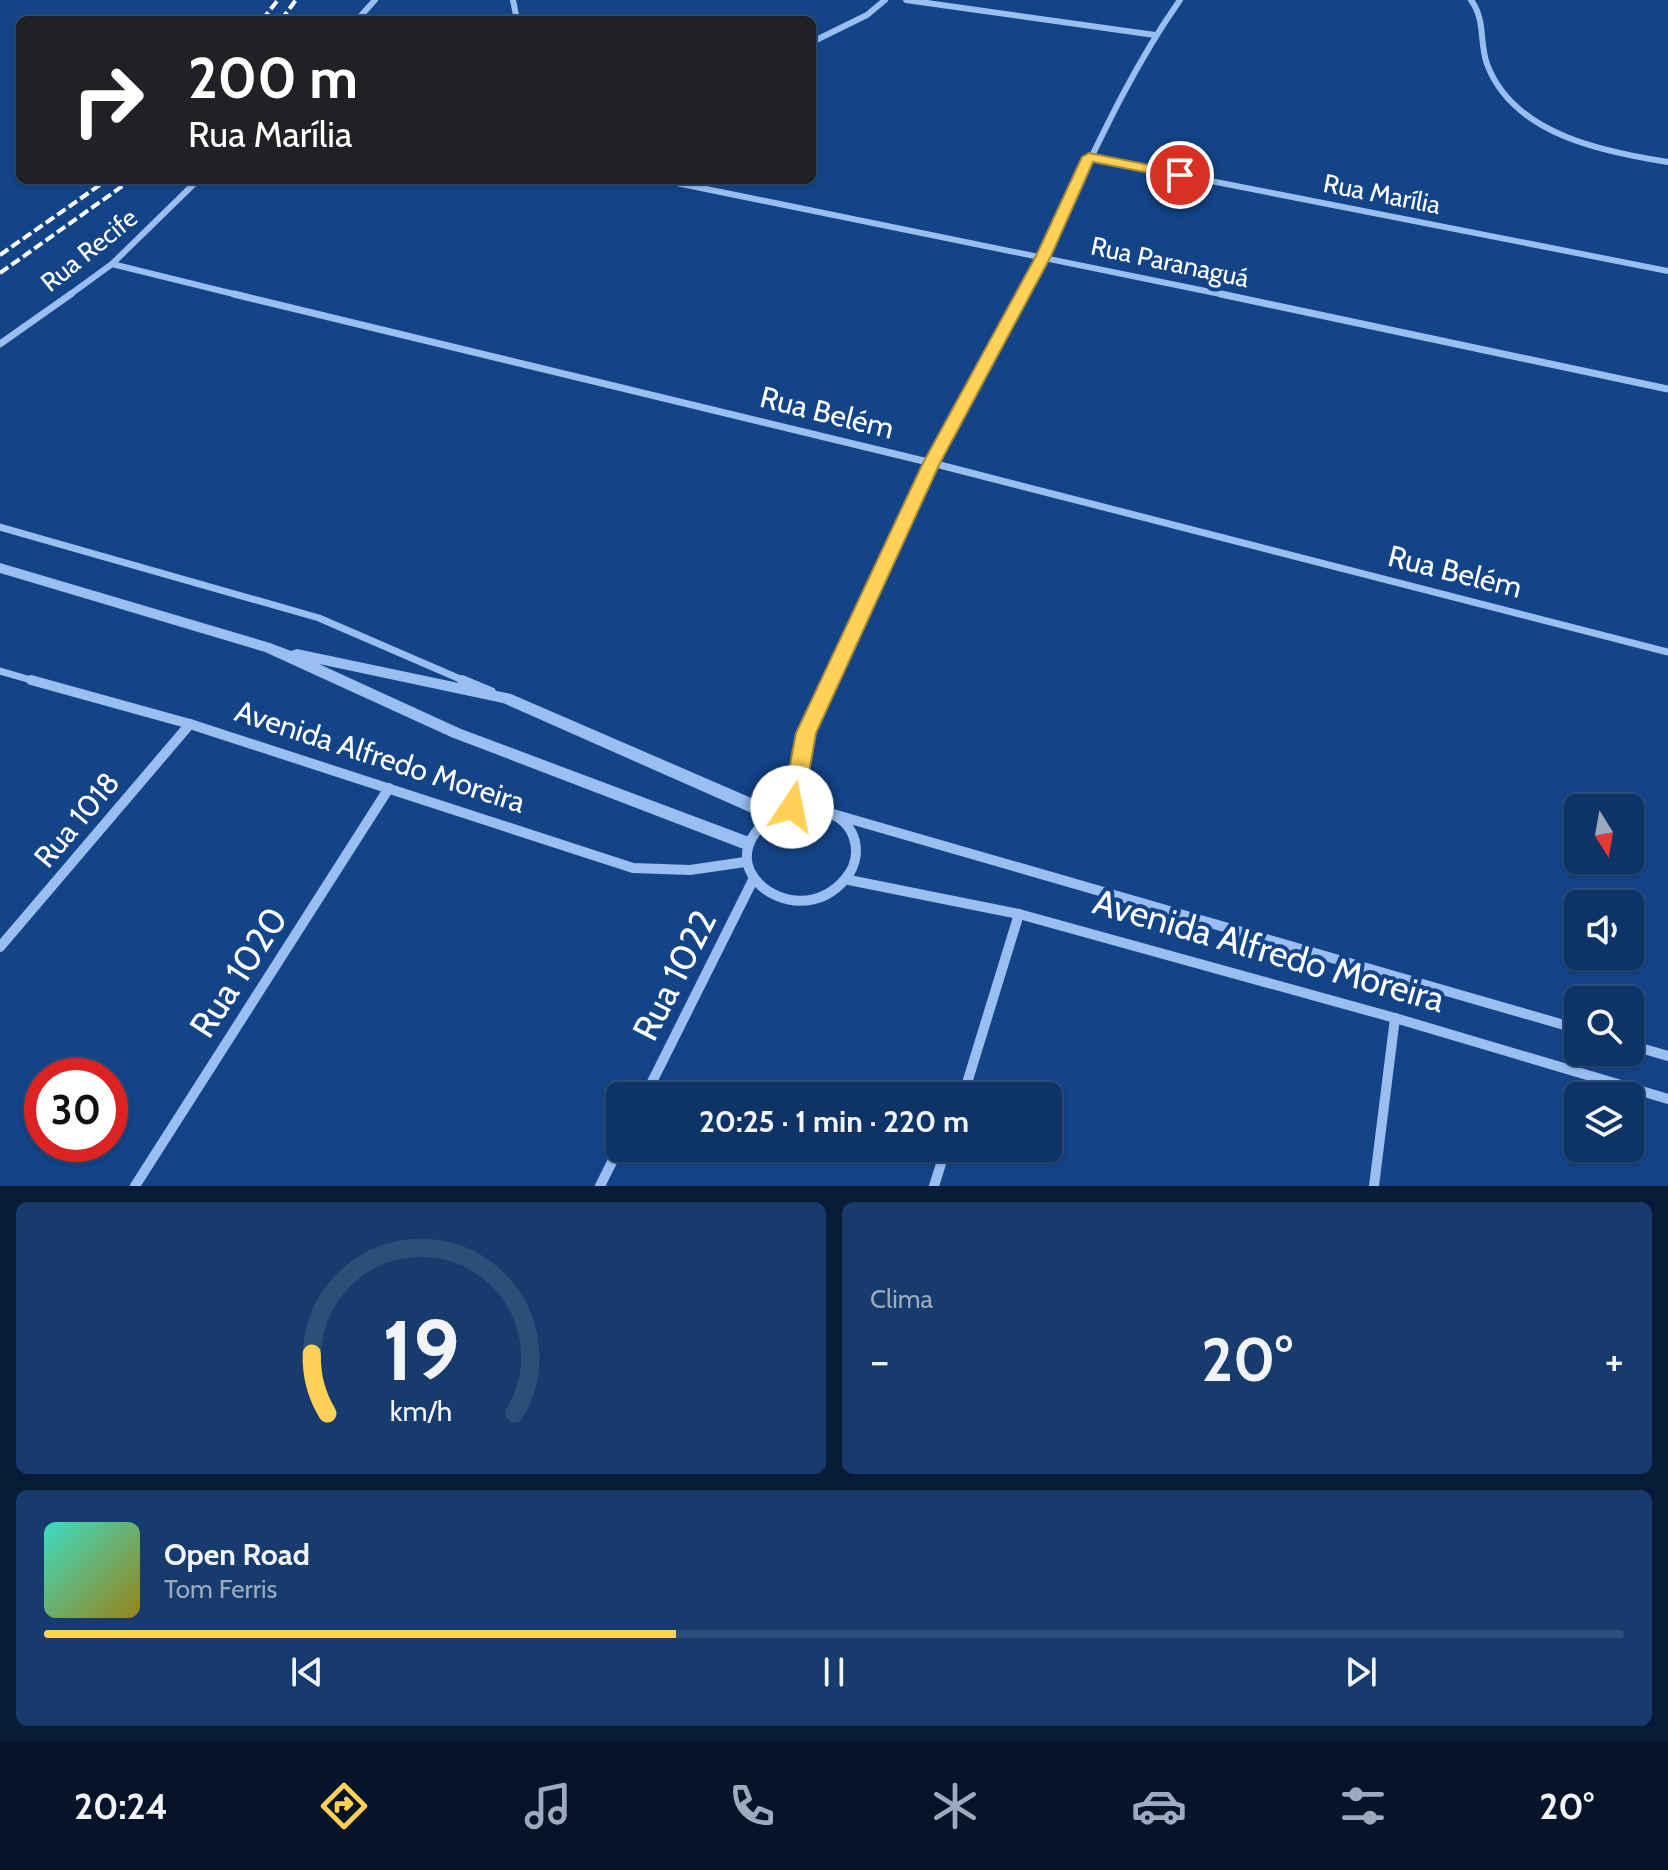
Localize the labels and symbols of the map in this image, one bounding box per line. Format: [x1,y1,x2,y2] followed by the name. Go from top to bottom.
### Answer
[1146,141,1214,209] pin
[1321,167,1444,221] street label: Rua Marília
[34,201,144,299] street label: Rua Recife
[1088,230,1253,294] street label: Rua Paranaguá
[756,378,898,447] street label: Rua Belém
[1384,537,1526,606] street label: Rua Belém
[230,692,530,821] street label: Avenida Alfredo Moreira
[26,764,127,875] street label: Rua 1018
[750,765,834,849] position arrow
[1564,794,1644,874] north arrow
[1088,879,1450,1021] street label: Avenida Alfredo Moreira
[180,899,296,1045] street label: Rua 1020
[623,903,725,1047] street label: Rua 1022
[24,1058,128,1162] speed limit sign: 30

